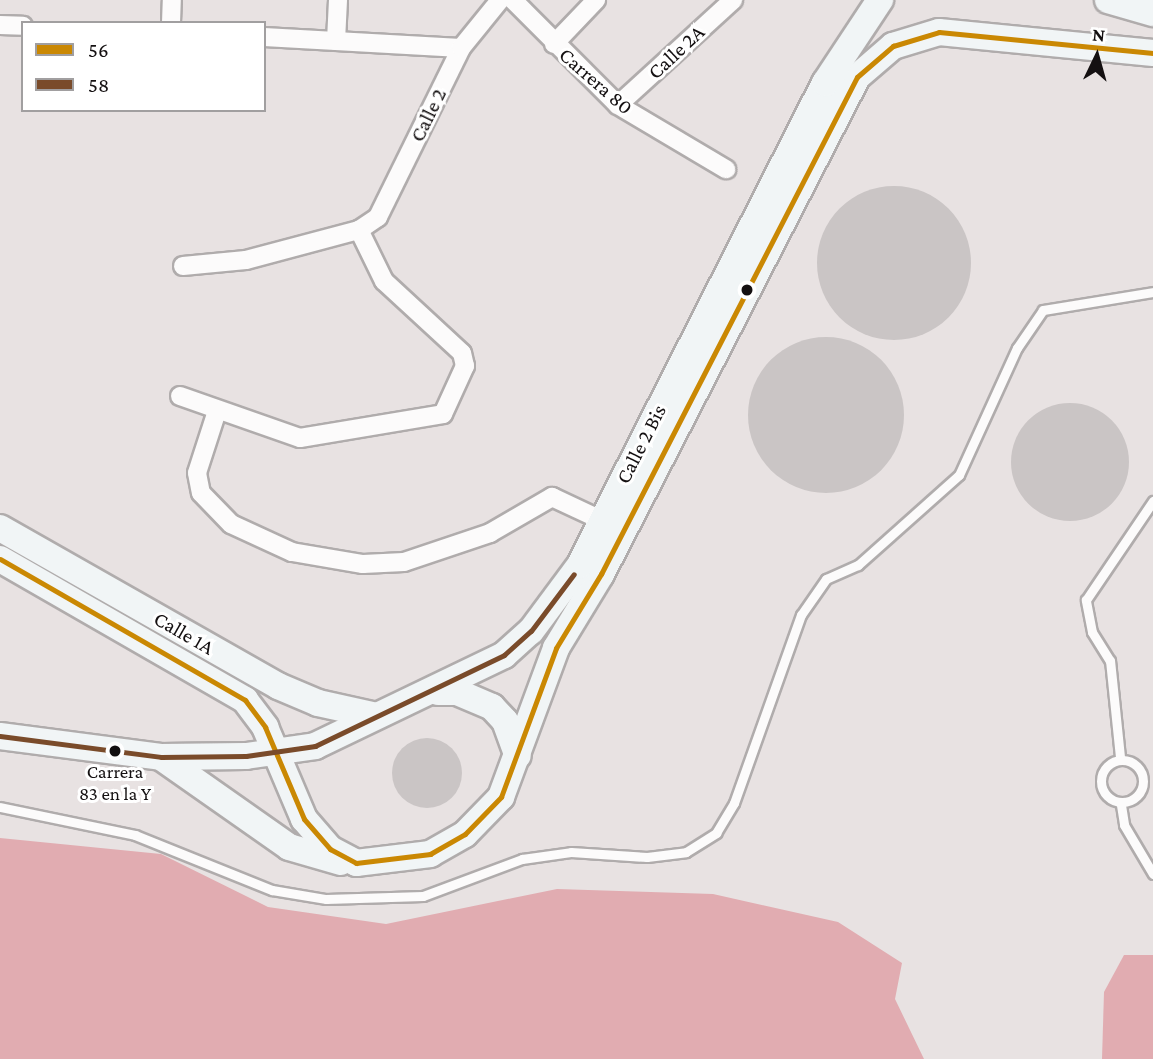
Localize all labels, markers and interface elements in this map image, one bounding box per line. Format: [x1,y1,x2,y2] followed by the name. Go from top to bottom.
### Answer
[642,20,710,84] street label: Calle 2A
[21,21,266,112] legend
[1062,21,1132,91] north arrow
[1091,24,1106,46] text: N
[88,38,109,62] text: 56
[554,42,638,120] street label: Carrera 80
[88,73,109,97] text: 58
[404,84,452,146] street label: Calle 2
[740,283,754,297] unlabelled marker
[610,400,672,488] street label: Calle 2 Bis
[150,606,218,660] street label: Calle 1A
[108,744,122,758] marker: Carrera 83 en la Y
[79,761,151,805] place label: Carrera 83 en la Y

